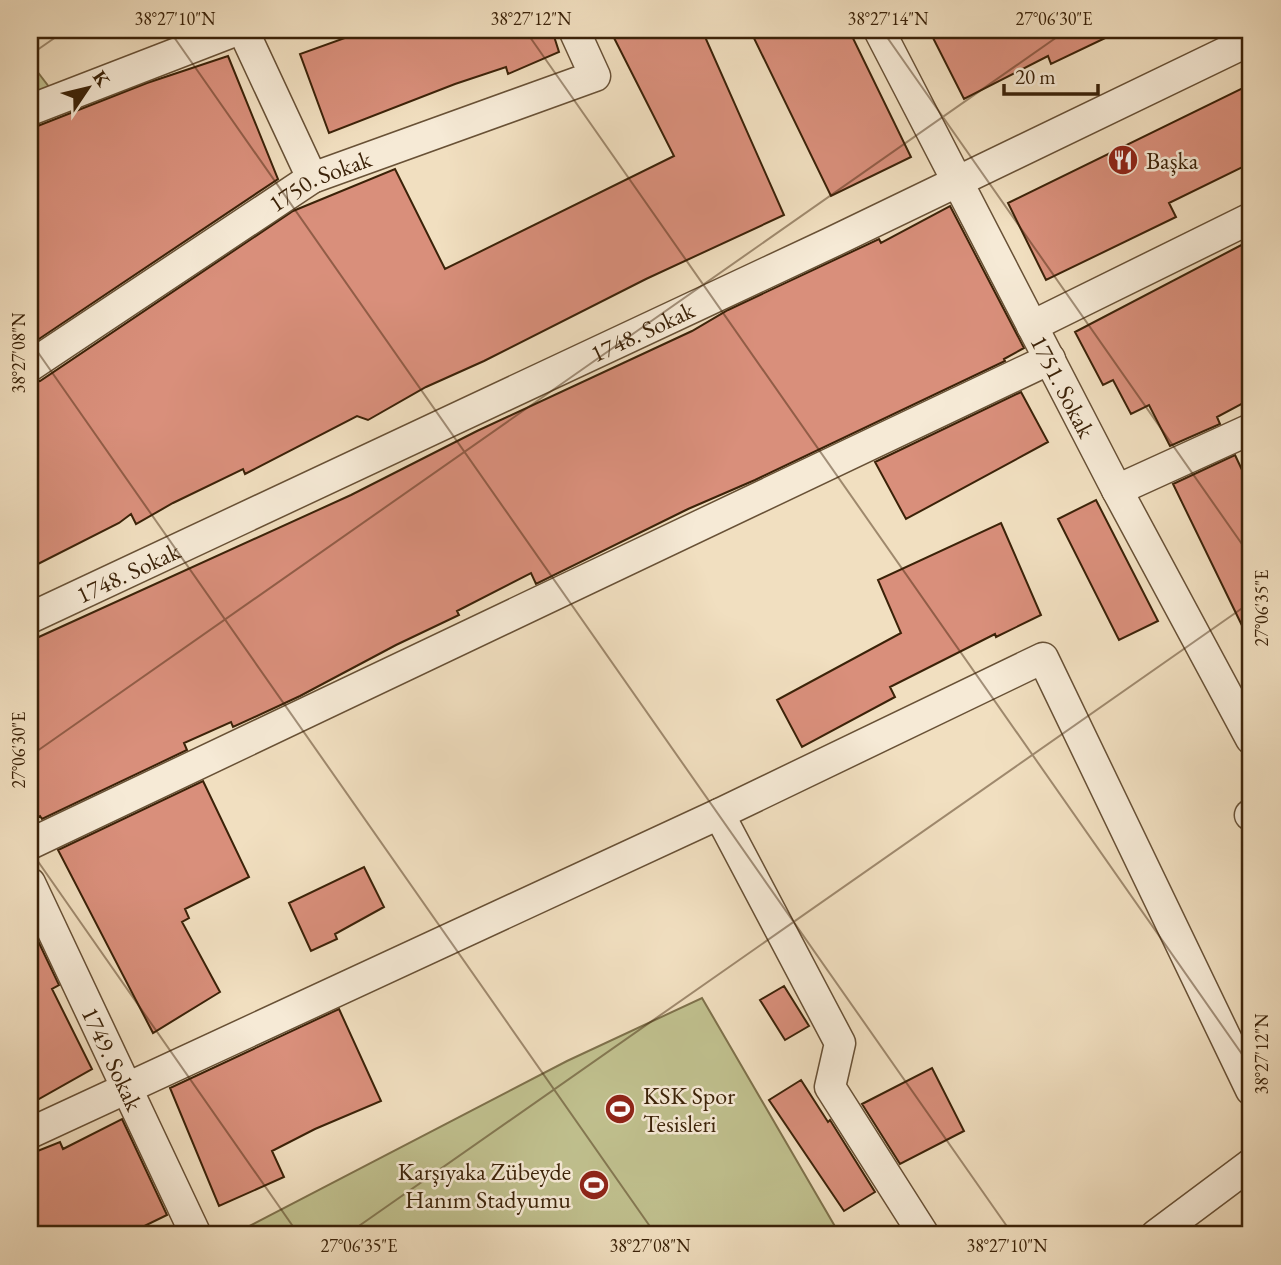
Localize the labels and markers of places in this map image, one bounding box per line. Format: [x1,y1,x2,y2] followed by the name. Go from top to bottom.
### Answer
[1106,143,1140,177] restaurant icon: Başka
[1146,145,1199,176] place label: Başka
[643,1080,735,1139] place label: KSK Spor Tesisleri
[603,1092,637,1126] sports icon: KSK Spor Tesisleri
[398,1156,571,1215] place label: Karşıyaka Zübeyde Hanım Stadyumu
[577,1168,611,1202] sports icon: Karşıyaka Zübeyde Hanım Stadyumu

